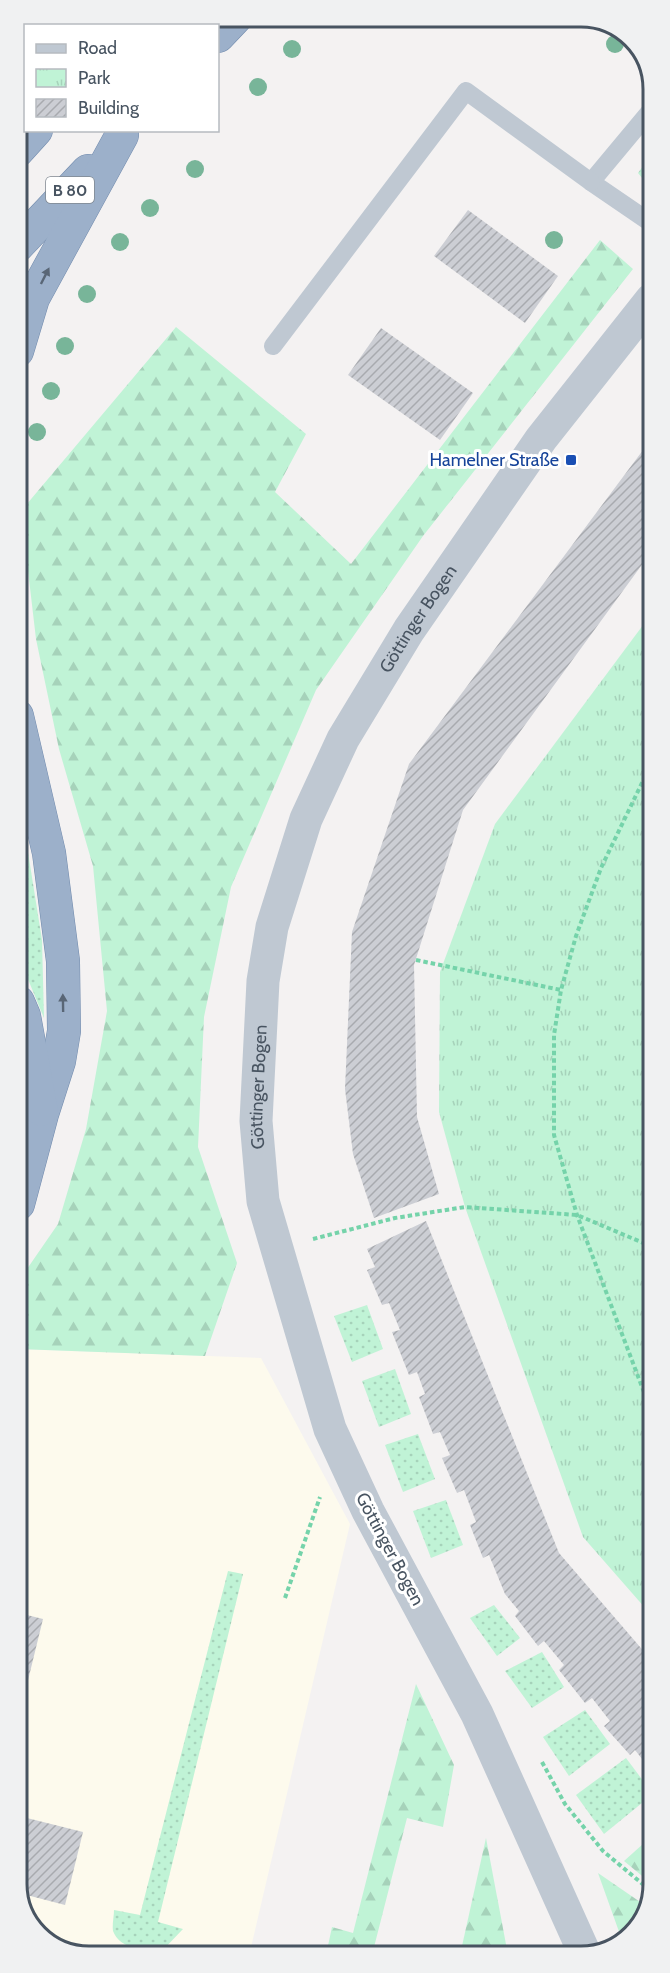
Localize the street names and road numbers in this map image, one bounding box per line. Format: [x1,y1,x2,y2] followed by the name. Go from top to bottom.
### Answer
[46,177,94,203] road number: B 80
[375,561,462,677] street label: Göttinger Bogen
[245,1024,272,1150] street label: Göttinger Bogen
[351,1489,429,1609] street label: Göttinger Bogen

